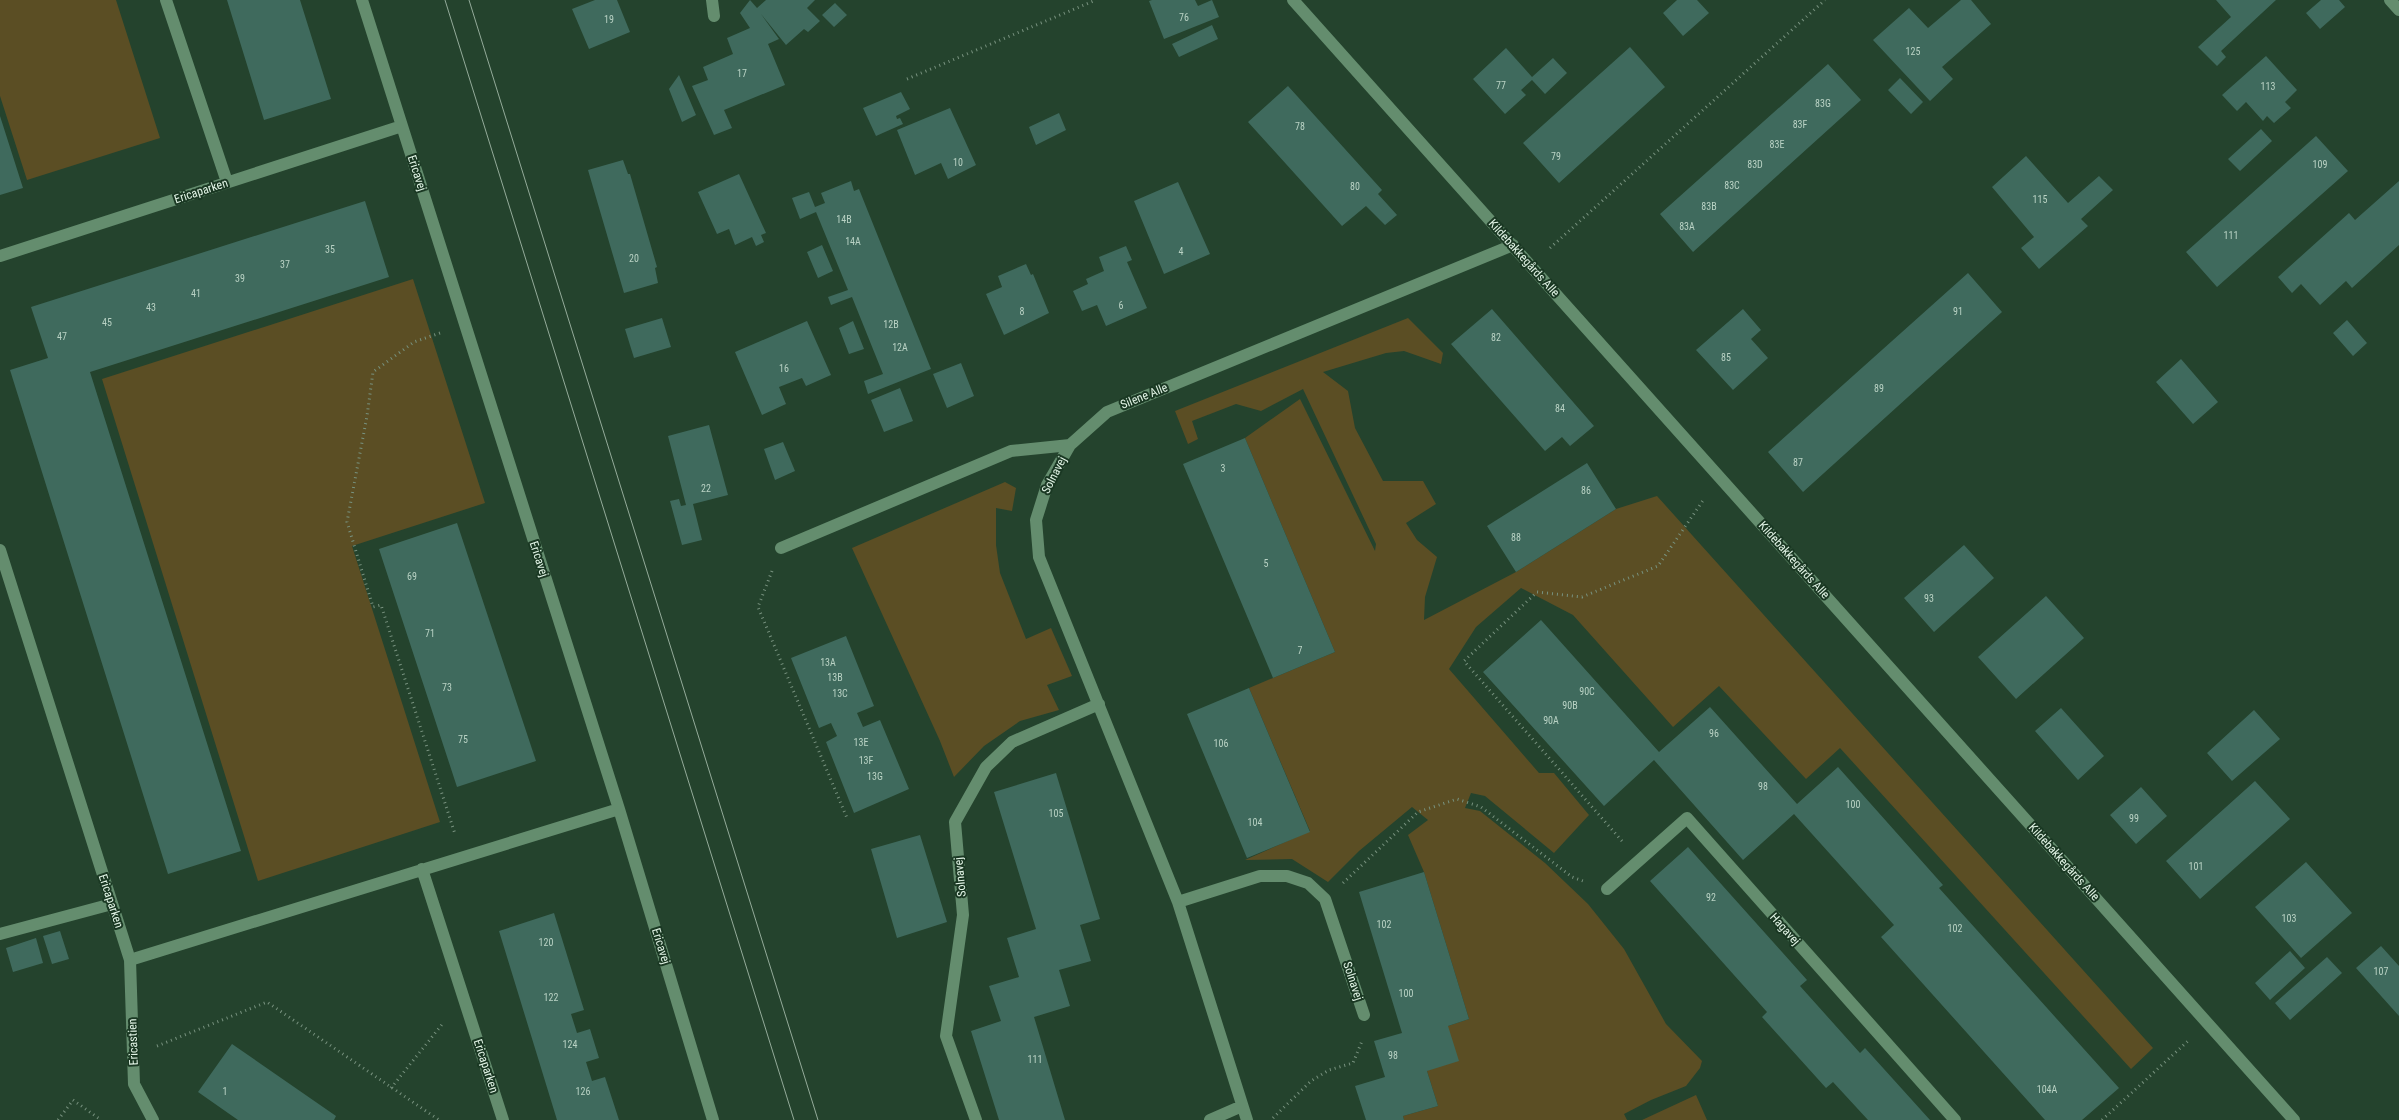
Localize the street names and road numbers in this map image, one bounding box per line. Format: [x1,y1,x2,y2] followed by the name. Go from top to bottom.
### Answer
[405,153,429,193] street label: Ericavej
[172,176,230,206] street label: Ericaparken
[1486,217,1563,300] street label: Kildebakkegårds Alle
[1118,380,1170,412] street label: Silene Alle
[1039,454,1069,496] street label: Solnavej
[1756,519,1833,602] street label: Kildebakkegårds Alle
[527,539,551,579] street label: Ericavej
[2026,821,2103,904] street label: Kildebakkegårds Alle
[951,857,969,897] street label: Solnavej
[96,872,126,930] street label: Ericaparken
[1767,910,1803,948] street label: Hagavej
[649,926,673,966] street label: Ericavej
[1340,960,1366,1002] street label: Solnavej
[125,1018,141,1066] street label: Ericastien
[471,1037,501,1095] street label: Ericaparken

